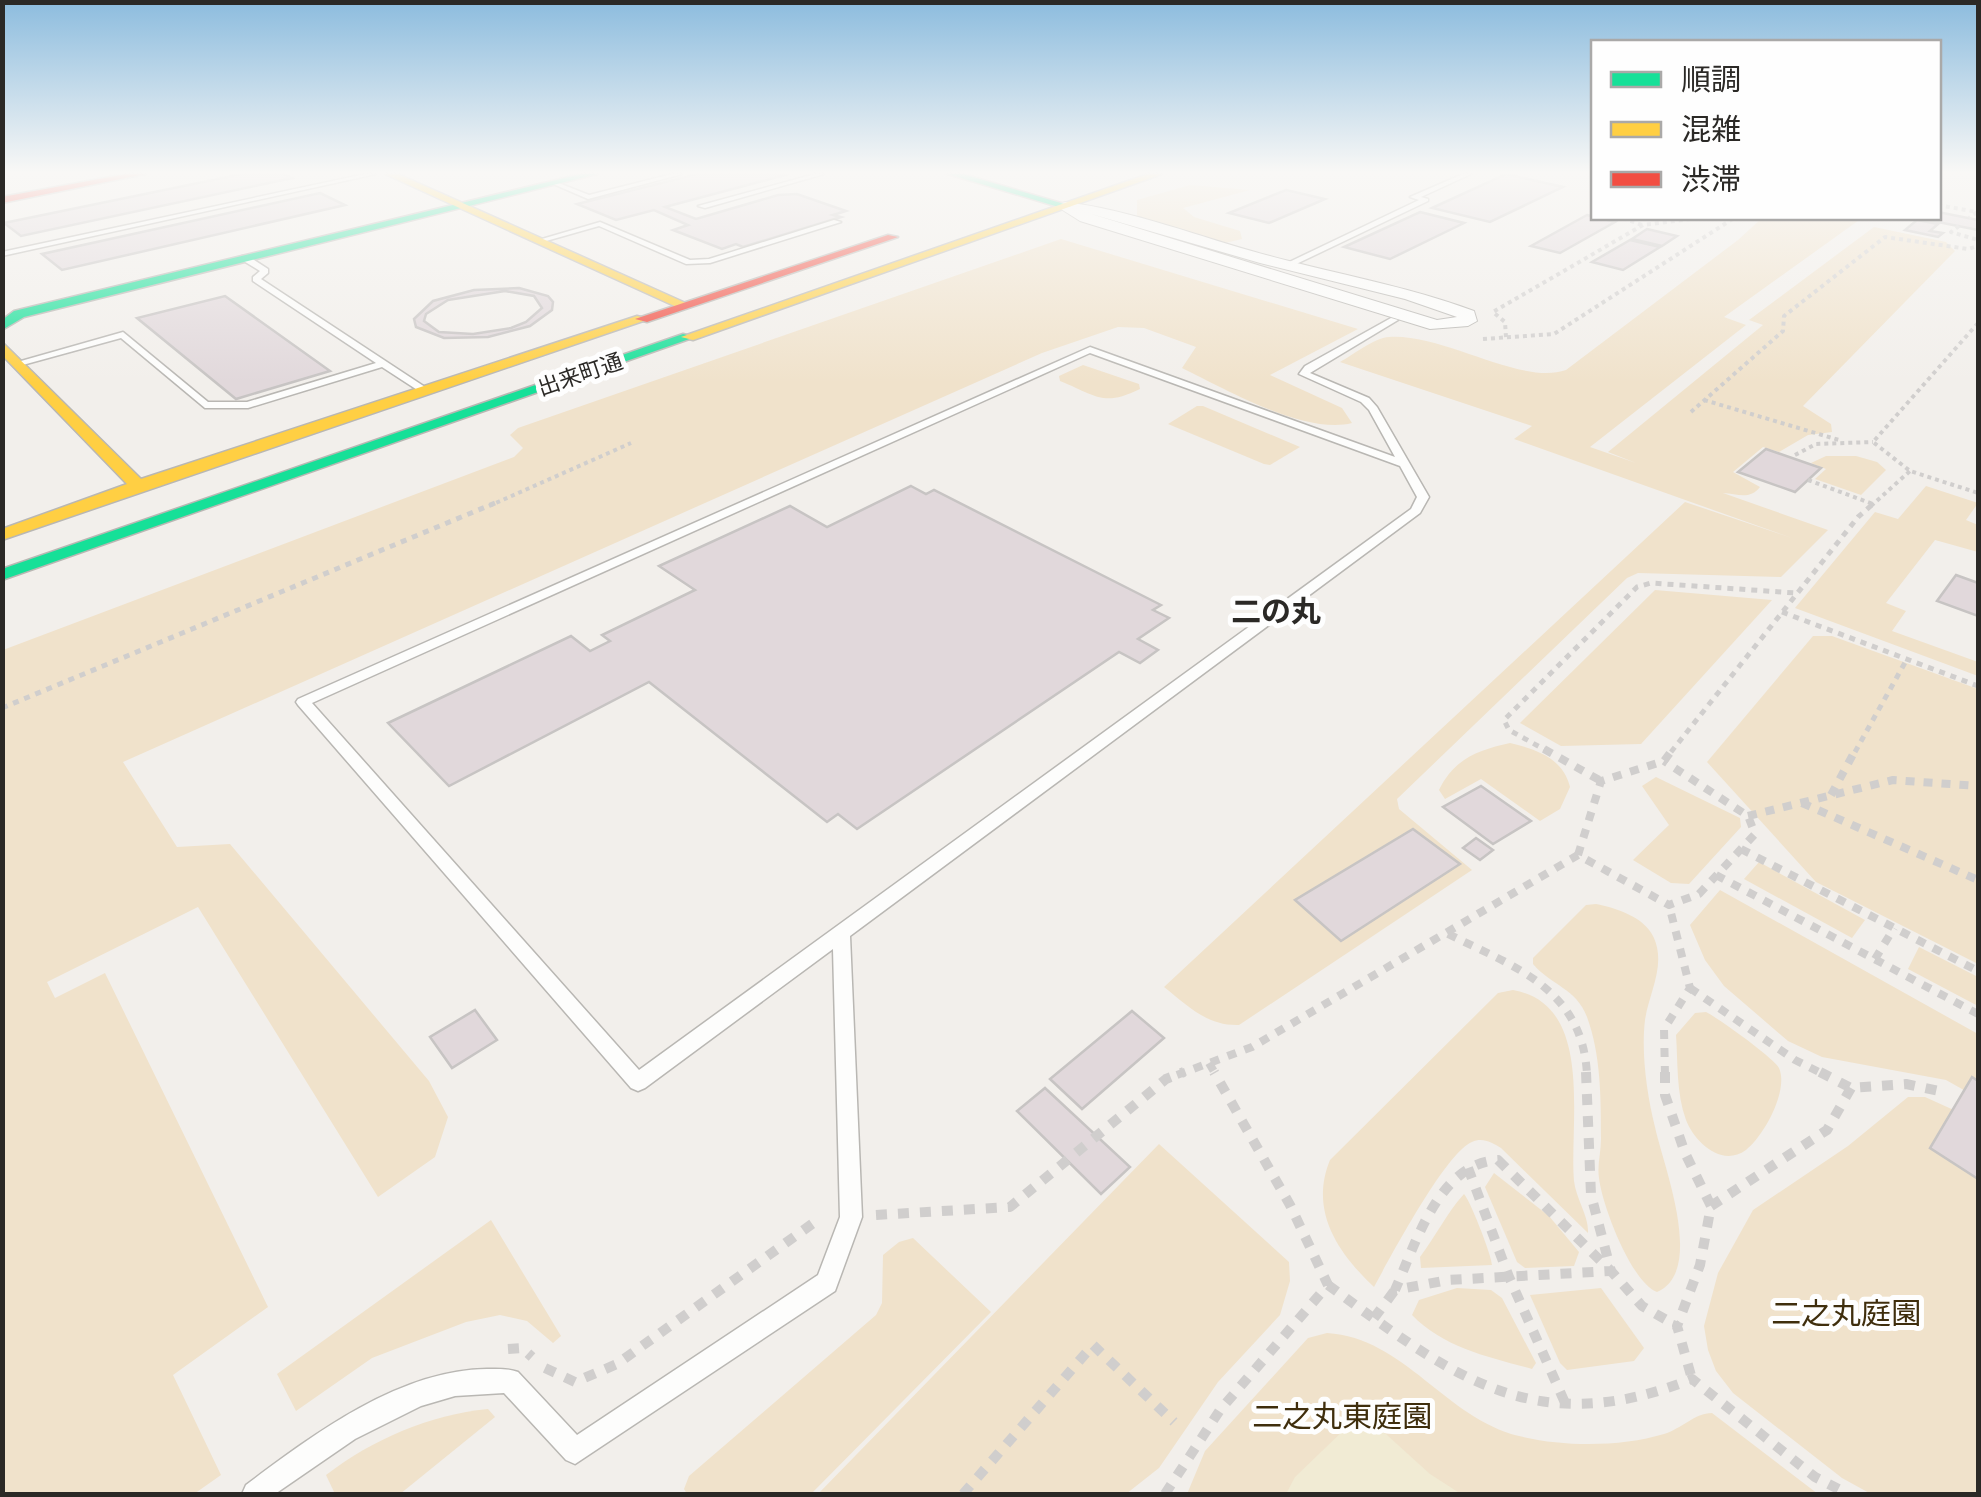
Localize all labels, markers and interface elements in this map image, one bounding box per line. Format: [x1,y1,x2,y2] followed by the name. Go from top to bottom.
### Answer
[1591,40,1941,220] legend
[1681,61,1741,97] text: 順調
[1681,111,1741,147] text: 混雑
[1681,161,1741,197] text: 渋滞
[534,347,626,401] street label: 出来町通
[1231,593,1321,629] district label: 二の丸
[1771,1295,1921,1331] park label: 二之丸庭園
[1252,1398,1432,1434] park label: 二之丸東庭園

